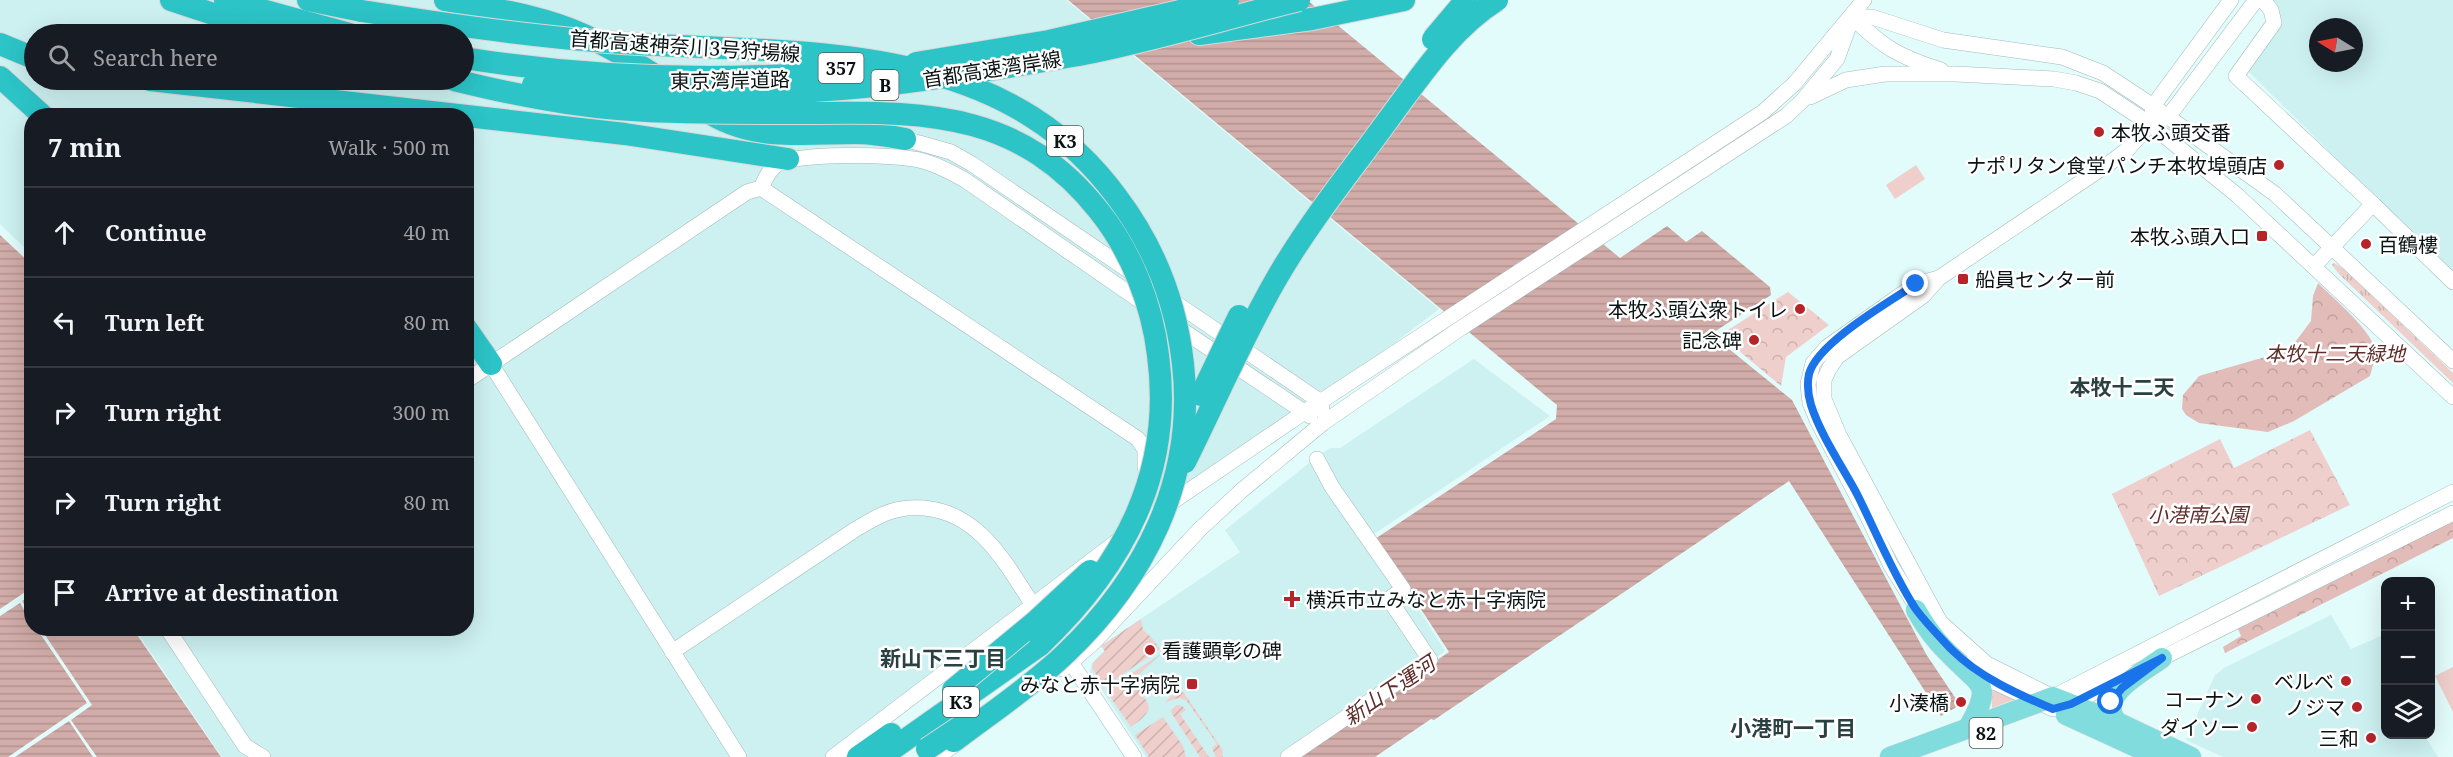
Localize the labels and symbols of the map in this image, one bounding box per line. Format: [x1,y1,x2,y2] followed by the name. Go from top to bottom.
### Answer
[2309,18,2363,72] north arrow
[569,24,801,68] street label: 首都高速神奈川3号狩場線
[921,45,1063,93] street label: 首都高速湾岸線
[818,53,864,83] road number: 357
[670,65,790,95] street label: 東京湾岸道路
[872,70,898,100] road number: B
[2111,119,2231,146] place label: 本牧ふ頭交番
[2092,125,2106,139] marker: 本牧ふ頭交番
[1047,126,1083,156] road number: K3
[1966,152,2267,179] place label: ナポリタン食堂パンチ本牧埠頭店
[2272,158,2286,172] marker: ナポリタン食堂パンチ本牧埠頭店
[2130,223,2250,250] place label: 本牧ふ頭入口
[2255,229,2269,243] marker: 本牧ふ頭入口
[2378,231,2438,258] place label: 百鶴樓
[2359,237,2373,251] marker: 百鶴樓
[1975,266,2115,293] place label: 船員センター前
[1902,270,1928,296] route end
[1956,272,1970,286] marker: 船員センター前
[1608,296,1788,323] place label: 本牧ふ頭公衆トイレ
[1793,302,1807,316] marker: 本牧ふ頭公衆トイレ
[1682,327,1742,354] place label: 記念碑
[1747,333,1761,347] marker: 記念碑
[2265,340,2407,367] park label: 本牧十二天緑地
[2070,373,2175,401] district label: 本牧十二天
[2148,501,2251,528] park label: 小港南公園
[1306,586,1546,613] place label: 横浜市立みなと赤十字病院
[1283,590,1301,608] marker: 横浜市立みなと赤十字病院
[1162,637,1282,664] place label: 看護顕彰の碑
[1143,643,1157,657] marker: 看護顕彰の碑
[880,644,1006,672] district label: 新山下三丁目
[1338,647,1444,731] water label: 新山下運河
[2274,668,2334,695] place label: ベルベ
[1020,671,1180,698] place label: みなと赤十字病院
[2339,674,2353,688] marker: ベルベ
[1185,677,1199,691] marker: みなと赤十字病院
[2164,686,2244,713] place label: コーナン
[943,687,979,717] road number: K3
[2097,688,2123,714] route start
[1889,689,1949,716] place label: 小湊橋
[2249,692,2263,706] marker: コーナン
[2285,694,2345,721] place label: ノジマ
[1954,695,1968,709] marker: 小湊橋
[2350,700,2364,714] marker: ノジマ
[1730,714,1856,742] district label: 小港町一丁目
[2160,714,2240,741] place label: ダイソー
[1970,718,2002,748] road number: 82
[2245,720,2259,734] marker: ダイソー
[2319,725,2359,752] place label: 三和
[2364,731,2378,745] marker: 三和

